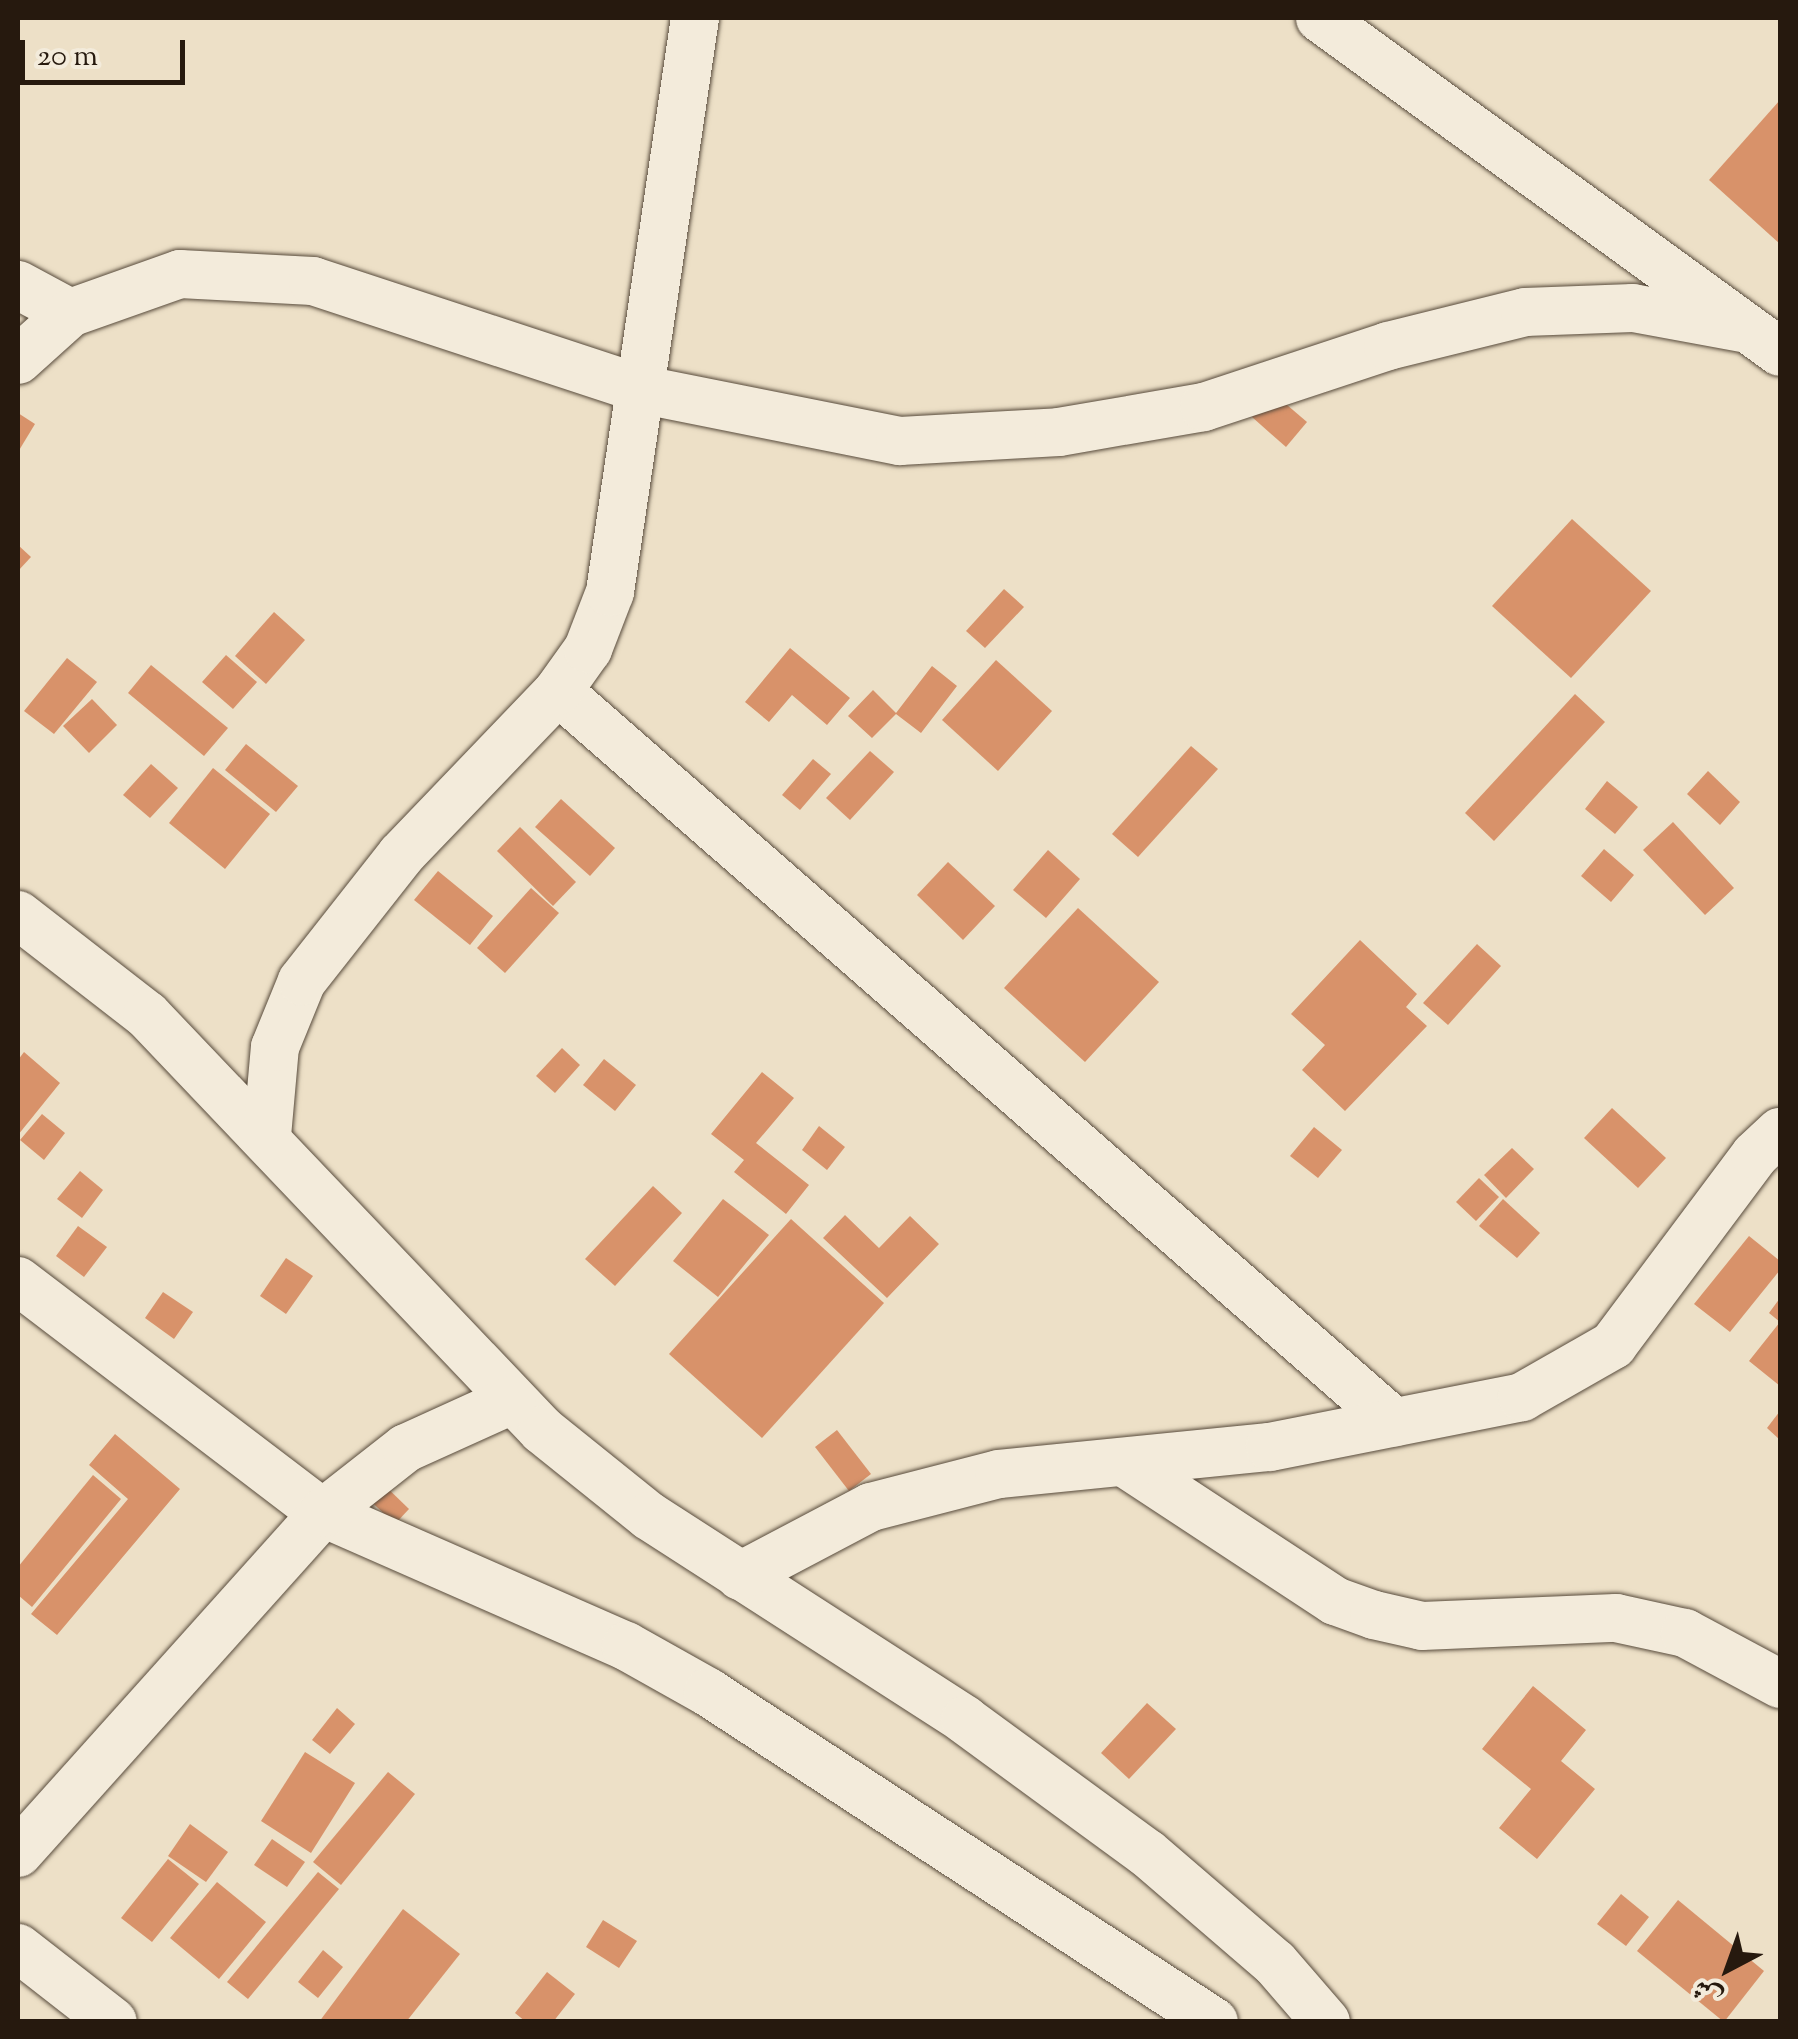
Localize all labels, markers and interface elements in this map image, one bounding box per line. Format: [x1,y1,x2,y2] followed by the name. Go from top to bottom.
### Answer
[25,20,190,82] scale bar
[37,36,98,79] text: 20 m
[1678,1919,1778,2019] north arrow
[1685,1967,1732,2016] text: ش

